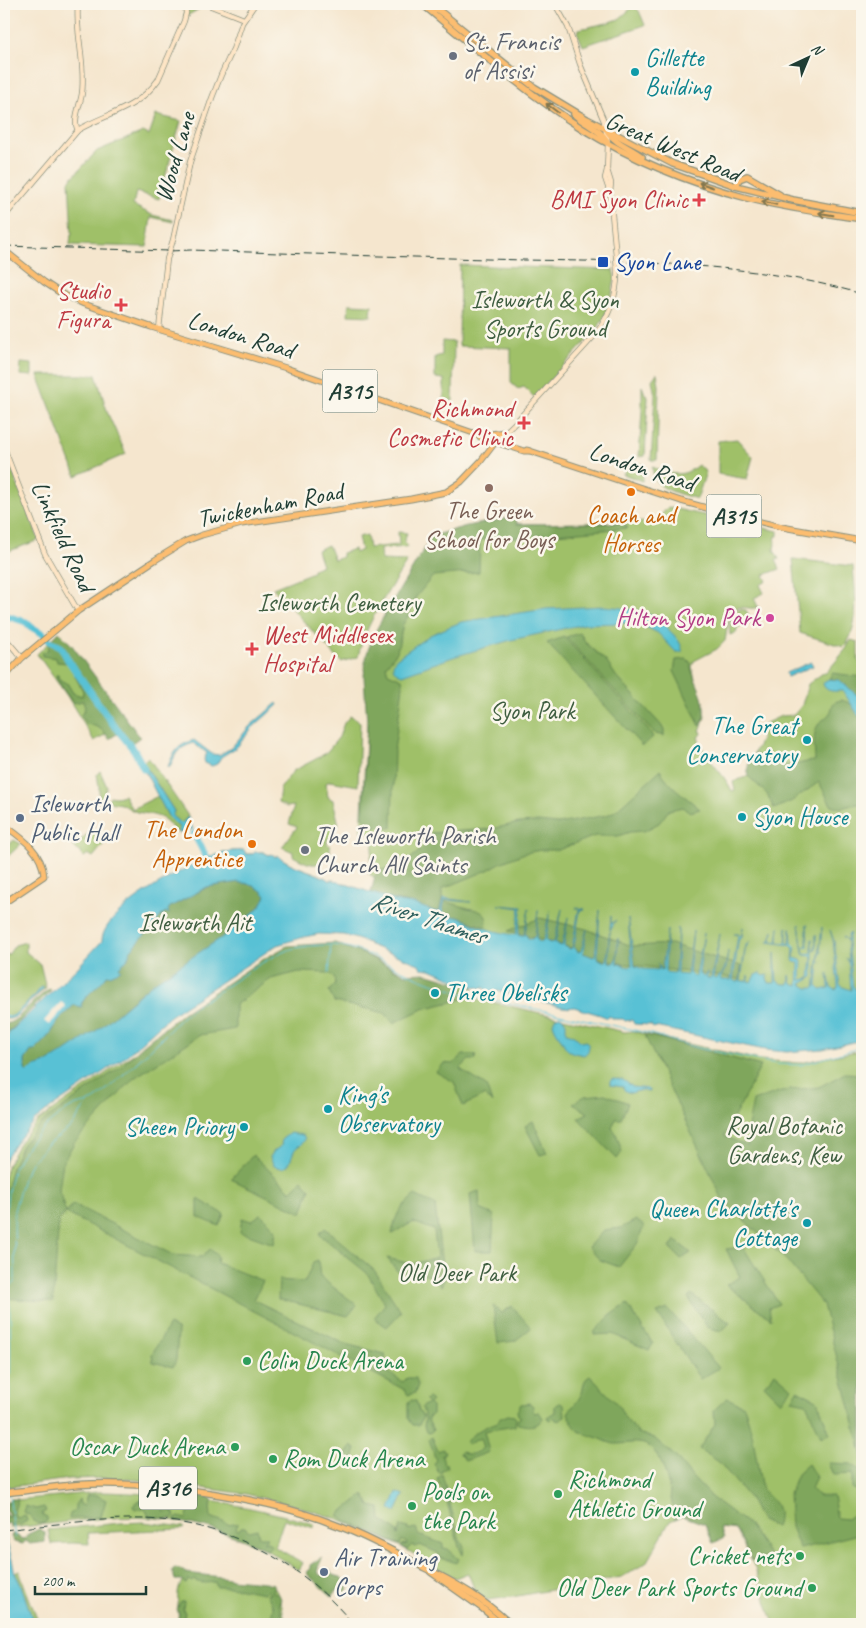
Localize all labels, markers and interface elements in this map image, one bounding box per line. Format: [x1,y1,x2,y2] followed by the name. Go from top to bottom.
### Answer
[463,26,562,87] place label: St. Francis of Assisi
[784,32,834,82] north arrow
[808,40,827,60] text: N
[645,42,712,103] place label: Gillette Building
[447,50,459,62] marker: St. Francis of Assisi
[629,66,641,78] marker: Gillette Building
[545,103,559,113] one-way arrow
[601,104,749,191] street label: Great West Road
[147,107,204,206] street label: Wood Lane
[699,180,714,189] one-way arrow
[550,184,689,216] place label: BMI Syon Clinic
[692,193,706,207] marker: BMI Syon Clinic
[761,198,777,207] one-way arrow
[819,208,835,218] one-way arrow
[614,246,702,278] place label: Syon Lane
[596,255,610,269] marker: Syon Lane
[56,275,113,336] place label: Studio Figura
[471,284,620,345] park label: Isleworth & Syon Sports Ground
[114,298,128,312] marker: Studio Figura
[184,304,302,368] street label: London Road
[322,370,378,412] road number: A315
[387,393,517,454] place label: Richmond Cosmetic Clinic
[517,416,531,430] marker: Richmond Cosmetic Clinic
[585,435,703,500] street label: London Road
[195,474,350,535] street label: Twickenham Road
[23,476,104,600] street label: Linkfield Road
[483,482,495,494] marker: The Green School for Boys
[625,486,637,498] marker: Coach and Horses
[706,494,762,538] road number: A315
[424,495,556,556] place label: The Green School for Boys
[587,499,679,560] place label: Coach and Horses
[257,587,423,619] park label: Isleworth Cemetery
[616,602,762,634] place label: Hilton Syon Park
[764,612,776,624] marker: Hilton Syon Park
[263,619,395,680] place label: West Middlesex Hospital
[245,642,259,656] marker: West Middlesex Hospital
[490,695,576,727] park label: Syon Park
[686,710,801,771] place label: The Great Conservatory
[801,734,813,746] marker: The Great Conservatory
[30,788,123,849] place label: Isleworth Public Hall
[752,801,849,833] place label: Syon House
[736,811,748,823] marker: Syon House
[14,812,26,824] marker: Isleworth Public Hall
[144,814,244,875] place label: The London Apprentice
[315,820,497,881] place label: The Isleworth Parish Church All Saints
[246,838,258,850] marker: The London Apprentice
[299,844,311,856] marker: The Isleworth Parish Church All Saints
[367,884,493,953] water label: River Thames
[139,907,254,939] park label: Isleworth Ait
[445,977,569,1009] place label: Three Obelisks
[429,987,441,999] marker: Three Obelisks
[338,1079,442,1140] place label: King's Observatory
[322,1103,334,1115] marker: King's Observatory
[726,1110,843,1171] park label: Royal Botanic Gardens, Kew
[125,1111,235,1143] place label: Sheen Priory
[238,1121,250,1133] marker: Sheen Priory
[649,1193,799,1254] place label: Queen Charlotte's Cottage
[801,1217,813,1229] marker: Queen Charlotte's Cottage
[398,1257,518,1289] park label: Old Deer Park
[257,1345,405,1377] place label: Colin Duck Arena
[241,1355,253,1367] marker: Colin Duck Arena
[69,1431,227,1463] place label: Oscar Duck Arena
[229,1441,241,1453] marker: Oscar Duck Arena
[283,1443,426,1475] place label: Rom Duck Arena
[267,1453,279,1465] marker: Rom Duck Arena
[568,1464,705,1525] place label: Richmond Athletic Ground
[139,1466,197,1510] road number: A316
[422,1476,496,1537] place label: Pools on the Park
[552,1488,564,1500] marker: Richmond Athletic Ground
[406,1500,418,1512] marker: Pools on the Park
[688,1540,792,1572] place label: Cricket nets
[334,1542,438,1603] place label: Air Training Corps
[794,1550,806,1562] marker: Cricket nets
[35,1563,146,1595] scale bar
[318,1566,330,1578] marker: Air Training Corps
[42,1572,76,1591] text: 200 m
[556,1572,805,1604] place label: Old Deer Park Sports Ground
[806,1582,818,1594] marker: Old Deer Park Sports Ground

